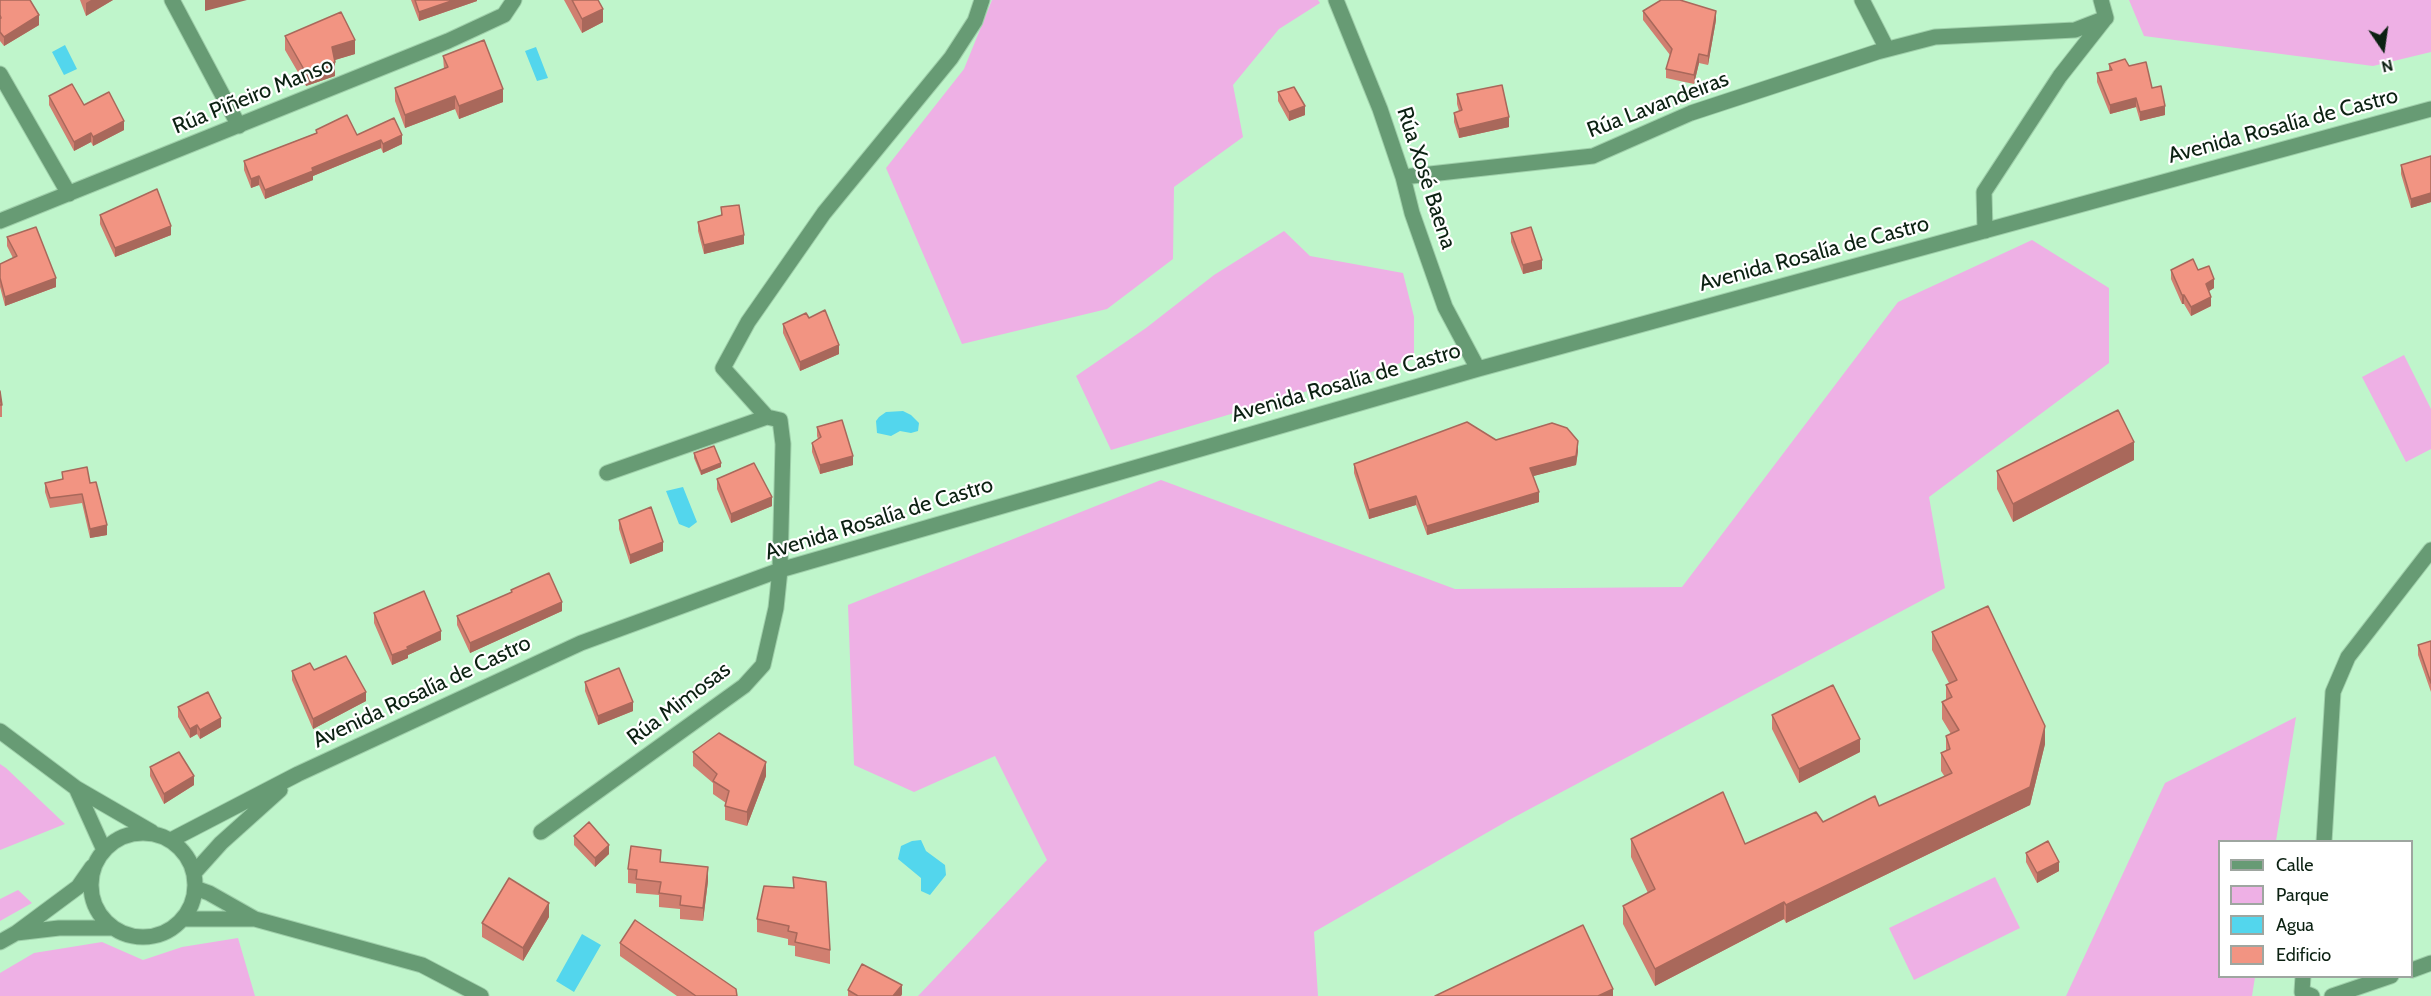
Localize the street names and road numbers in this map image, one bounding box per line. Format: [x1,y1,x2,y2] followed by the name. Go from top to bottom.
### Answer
[169,52,337,140] street label: Rúa Piñeiro Manso
[1584,66,1732,144] street label: Rúa Lavandeiras
[2165,83,2401,169] street label: Avenida Rosalía de Castro
[1391,104,1461,252] street label: Rúa Xosé Baena
[1696,211,1932,297] street label: Avenida Rosalía de Castro
[1228,338,1464,428] street label: Avenida Rosalía de Castro
[762,472,996,566] street label: Avenida Rosalía de Castro
[309,630,535,754] street label: Avenida Rosalía de Castro
[622,657,736,751] street label: Rúa Mimosas

